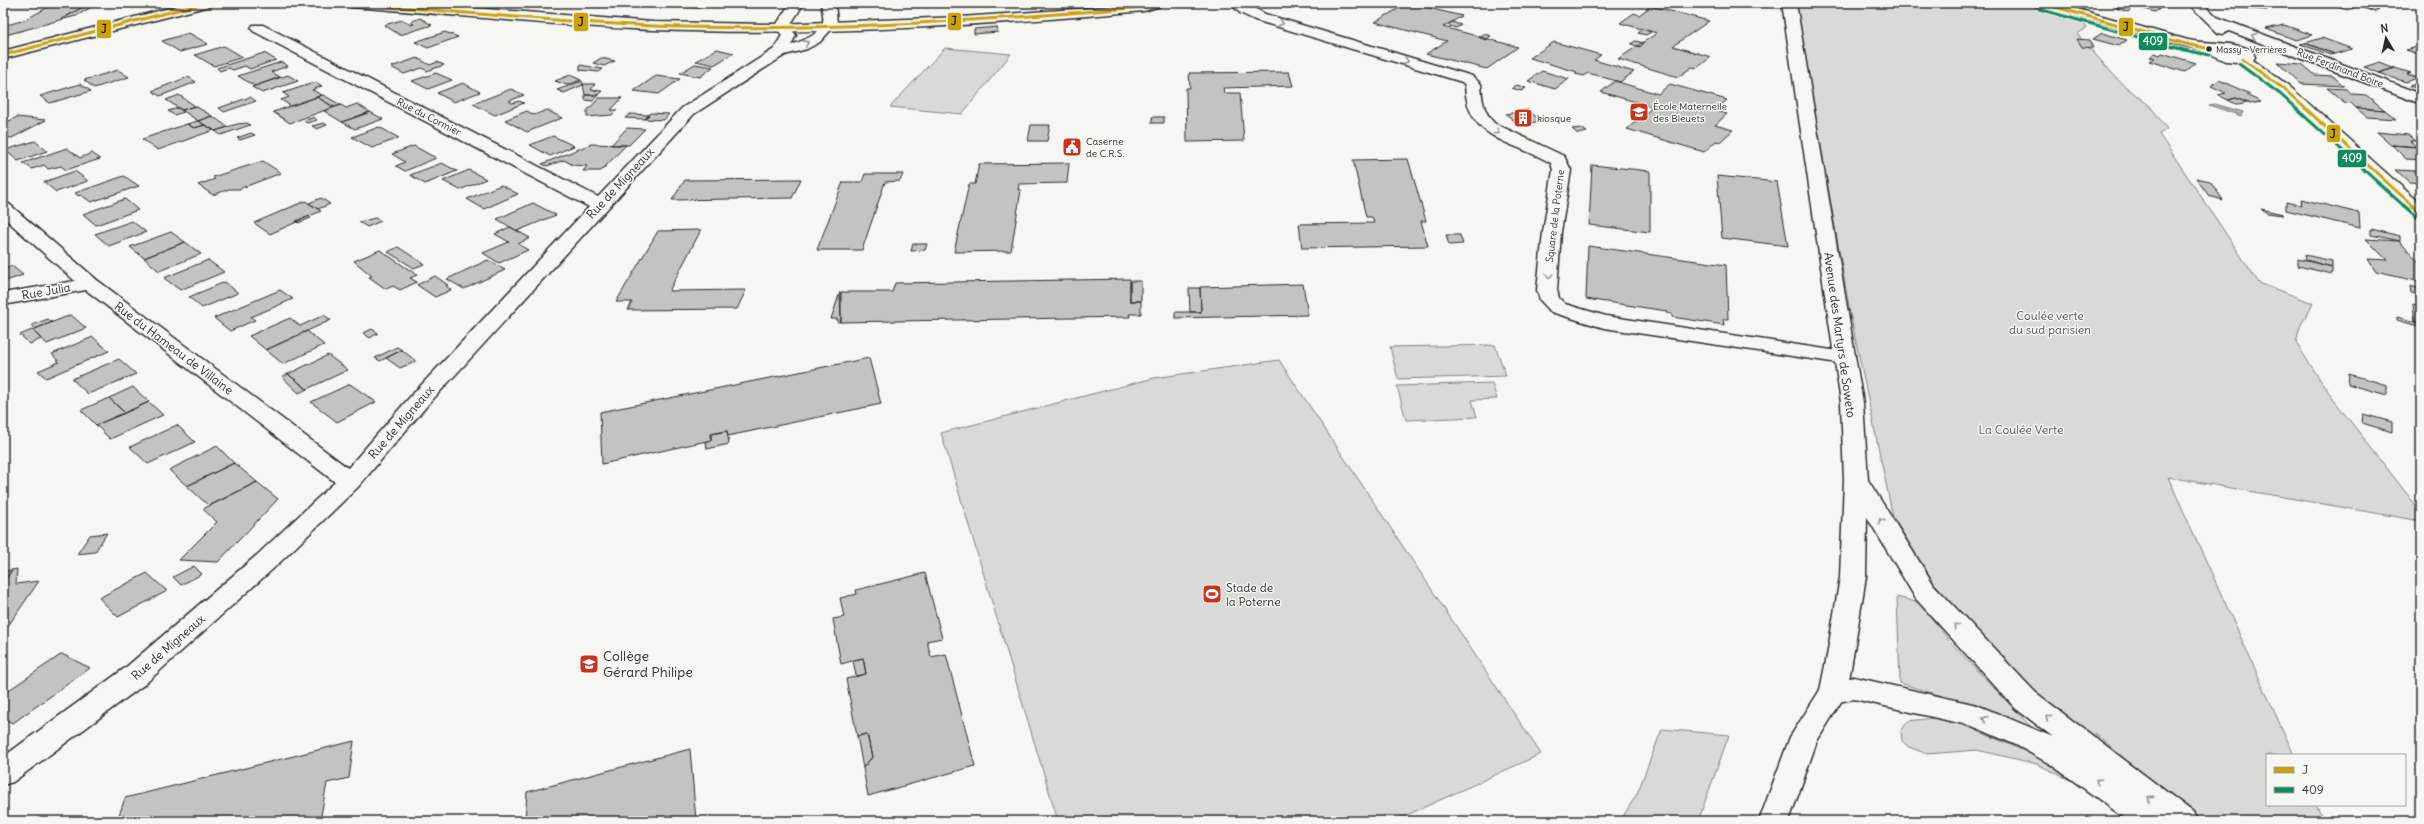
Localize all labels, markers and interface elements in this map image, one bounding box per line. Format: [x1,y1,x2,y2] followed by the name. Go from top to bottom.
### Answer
[573,12,589,32] line badge: J
[947,12,962,31] line badge: J
[951,14,957,28] text: J
[578,15,584,29] text: J
[2118,17,2134,37] line badge: J
[1277,18,1284,27] one-way arrow
[2366,18,2406,58] north arrow
[96,19,112,39] line badge: J
[2123,20,2129,34] text: J
[2380,21,2389,36] text: N
[101,22,107,36] text: J
[2138,32,2168,51] line badge: 409
[2250,32,2257,40] one-way arrow
[2143,34,2163,48] text: 409
[802,40,809,48] one-way arrow
[2204,44,2214,54] marker: Massy - Verrières
[2216,44,2287,55] place label: Massy - Verrières
[2295,46,2385,90] street label: Rue Ferdinand Boire
[1402,56,1409,64] one-way arrow
[395,95,463,139] street label: Rue du Cormier
[1653,100,1727,125] place label: École Maternelle des Bleuets
[1628,101,1650,123] school or university icon: École Maternelle des Bleuets
[1512,107,1534,129] building icon: kiosque
[1537,112,1571,125] place label: kiosque
[2326,124,2341,143] line badge: J
[1492,127,1499,134] one-way arrow
[2330,127,2336,141] text: J
[1086,135,1124,160] place label: Caserne de C.R.S.
[1061,136,1083,158] public building icon: Caserne de C.R.S.
[583,144,657,222] street label: Rue de Migneaux
[2337,149,2367,168] line badge: 409
[2342,151,2362,165] text: 409
[1543,169,1567,263] street label: Square de la Poterne
[1821,251,1859,419] street label: Avenue des Martyrs de Soweto
[1544,273,1553,279] one-way arrow
[20,279,72,303] street label: Rue Julia
[112,298,236,398] street label: Rue du Hameau de Villaine
[2009,308,2091,337] park label: Coulée verte du sud parisien
[365,382,437,462] street label: Rue de Migneaux
[1979,422,2063,437] park label: La Coulée Verte
[1878,518,1886,525] one-way arrow
[1226,580,1281,609] place label: Stade de la Poterne
[1201,583,1223,605] sports icon: Stade de la Poterne
[128,611,208,683] street label: Rue de Migneaux
[1953,623,1961,631] one-way arrow
[603,647,693,681] place label: Collège Gérard Philipe
[578,653,600,675] school or university icon: Collège Gérard Philipe
[2045,715,2052,722] one-way arrow
[1981,716,1989,724] one-way arrow
[2266,754,2406,806] legend
[2302,762,2308,777] text: J
[2095,778,2102,786] one-way arrow
[2302,782,2324,797] text: 409
[2148,795,2155,802] one-way arrow

